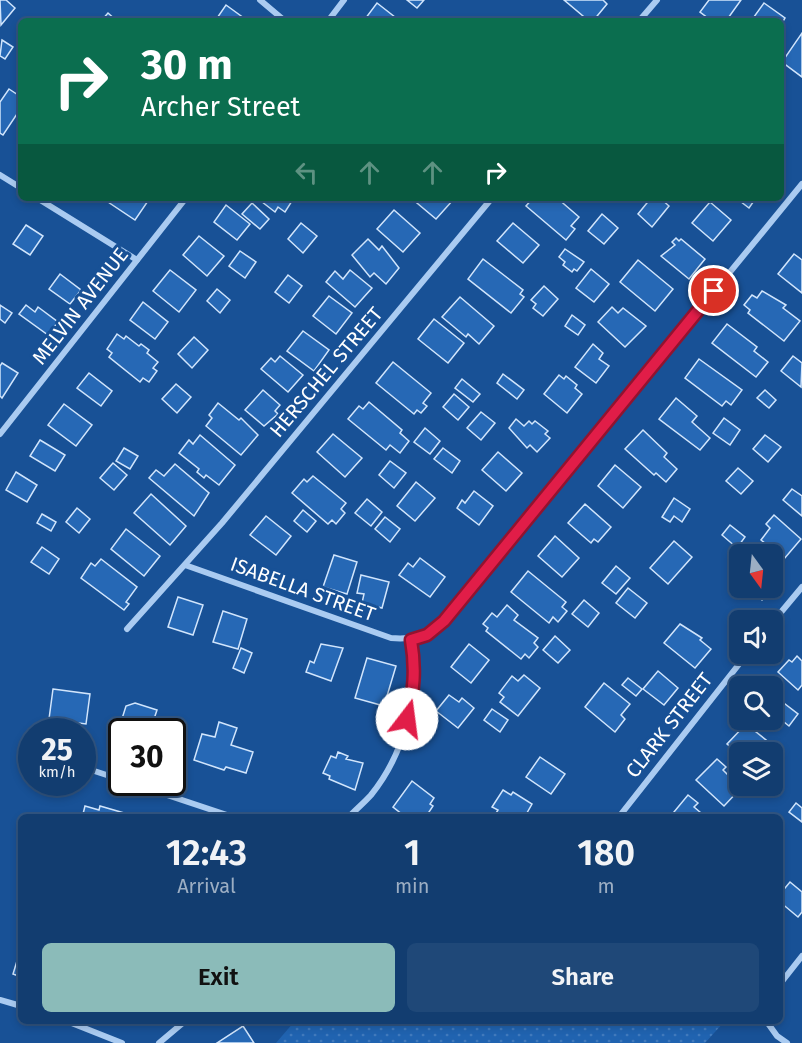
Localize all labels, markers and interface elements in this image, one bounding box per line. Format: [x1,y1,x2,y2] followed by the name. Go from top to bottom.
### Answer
[141,40,233,90] text: 30 m
[42,42,120,120] icon: right
[141,91,300,123] text: Archer Street
[290,156,323,189] icon: left
[353,156,386,189] icon: ahead
[416,156,449,189] icon: ahead
[479,156,512,189] icon: right
[27,243,133,369] street label: MELVIN AVENUE
[688,265,739,316] pin
[697,274,730,307] icon: arrive
[265,302,388,442] street label: HERSCHEL STREET
[729,544,783,598] north arrow
[729,544,783,796] map controls
[227,552,379,627] street label: ISABELLA STREET
[729,610,783,664] button: sound
[621,667,718,782] street label: CLARK STREET
[729,676,783,730] button: search
[375,687,439,751] position arrow
[108,718,186,796] speed limit sign: 30
[41,732,73,768] text: 25
[729,742,783,796] button: layers
[38,763,76,781] text: km/h
[166,831,247,875] text: 12:43
[404,831,420,875] text: 1
[577,831,635,875] text: 180
[177,874,236,898] text: Arrival
[395,874,429,898] text: min
[598,874,615,898] text: m
[42,943,395,1012] button: Exit
[407,943,759,1012] button: Share

